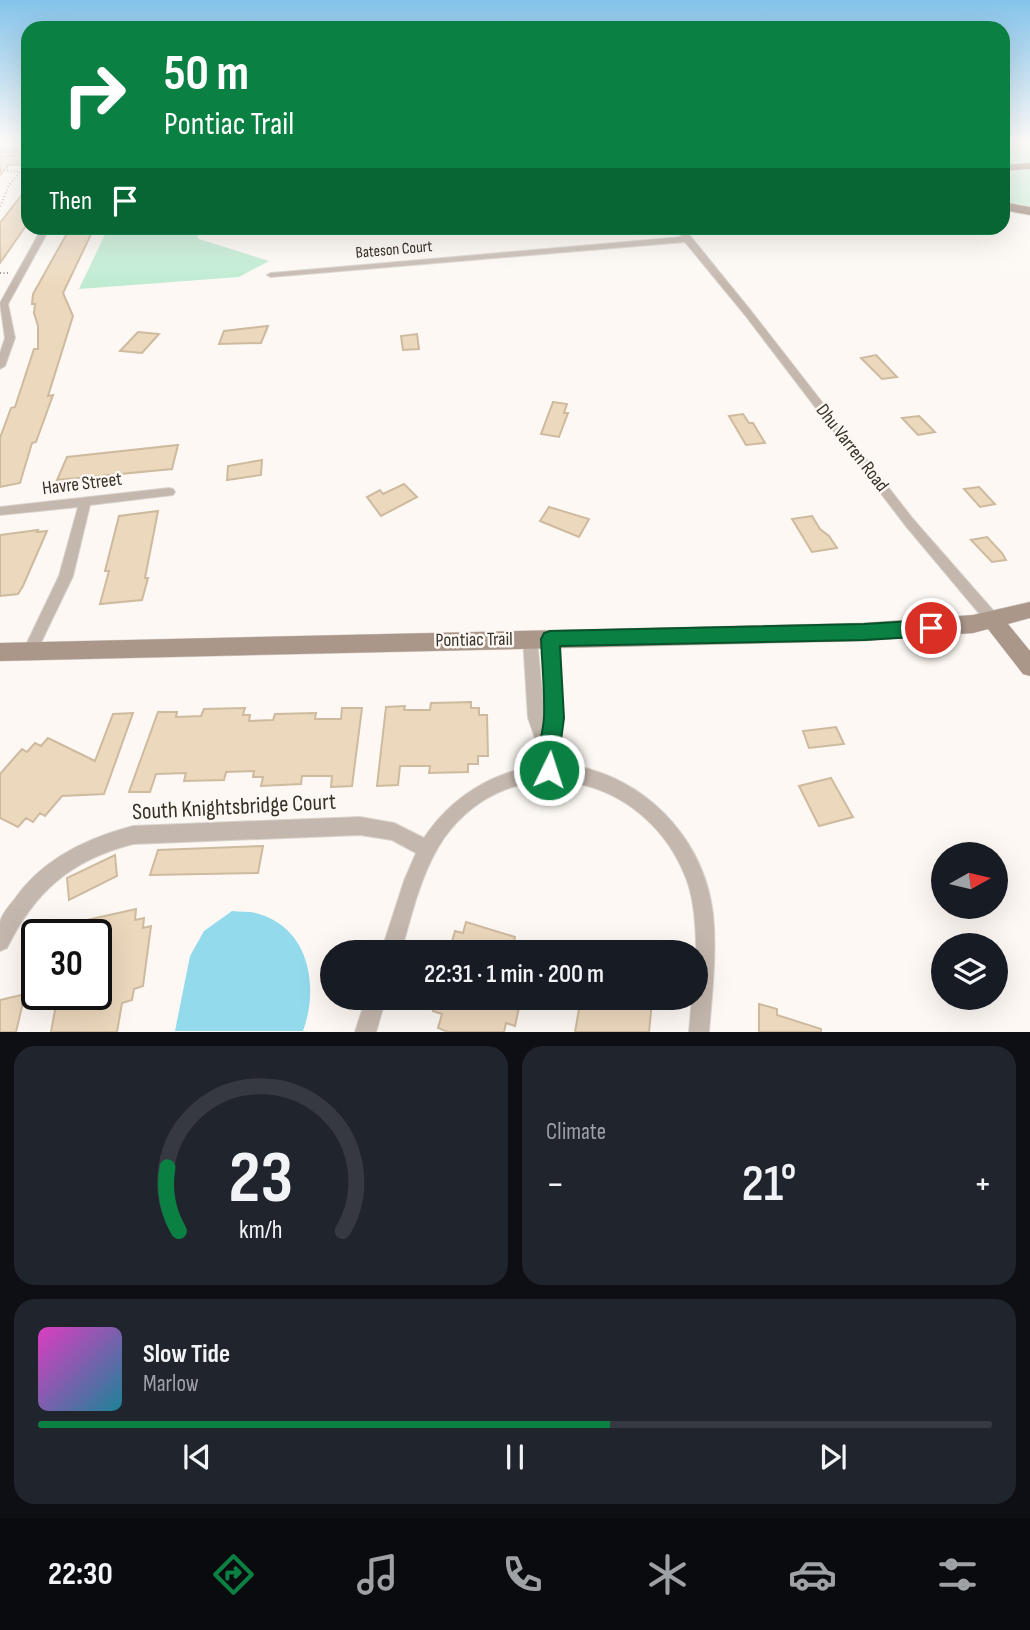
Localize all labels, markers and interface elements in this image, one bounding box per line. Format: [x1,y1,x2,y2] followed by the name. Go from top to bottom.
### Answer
[164,45,249,104] text: 50 m
[49,49,140,140] icon: right
[164,105,294,144] text: Pontiac Trail
[106,182,144,220] icon: arrive
[49,186,92,217] text: Then
[355,237,433,263] street label: Bateson Court
[811,400,893,496] street label: Dhu Varren Road
[41,468,123,500] street label: Havre Street
[901,598,961,658] pin
[912,609,950,647] icon: arrive
[435,628,513,652] street label: Pontiac Trail
[512,733,586,807] position arrow
[131,788,337,826] street label: South Knightsbridge Court
[931,842,1008,919] north arrow
[931,842,1008,1010] map controls
[21,919,112,1010] speed limit sign: 30
[931,933,1008,1010] button: layers
[424,959,604,990] text: 22:31 · 1 min · 200 m
[546,1118,606,1146] text: Climate
[229,1136,293,1224] text: 23
[742,1153,796,1216] text: 21°
[546,1162,565,1207] text: −
[973,1162,992,1207] text: +
[239,1215,283,1246] text: km/h
[143,1339,230,1370] text: Slow Tide
[143,1370,199,1398] text: Marlow
[178,1438,216,1476] icon: previous
[496,1438,534,1476] icon: pause
[814,1438,852,1476] icon: next
[209,1550,258,1599] icon: directions
[353,1550,402,1599] icon: music
[498,1550,547,1599] icon: phone
[643,1550,692,1599] icon: climate
[788,1550,837,1599] icon: car
[933,1550,982,1599] icon: filters
[48,1555,113,1594] text: 22:30

